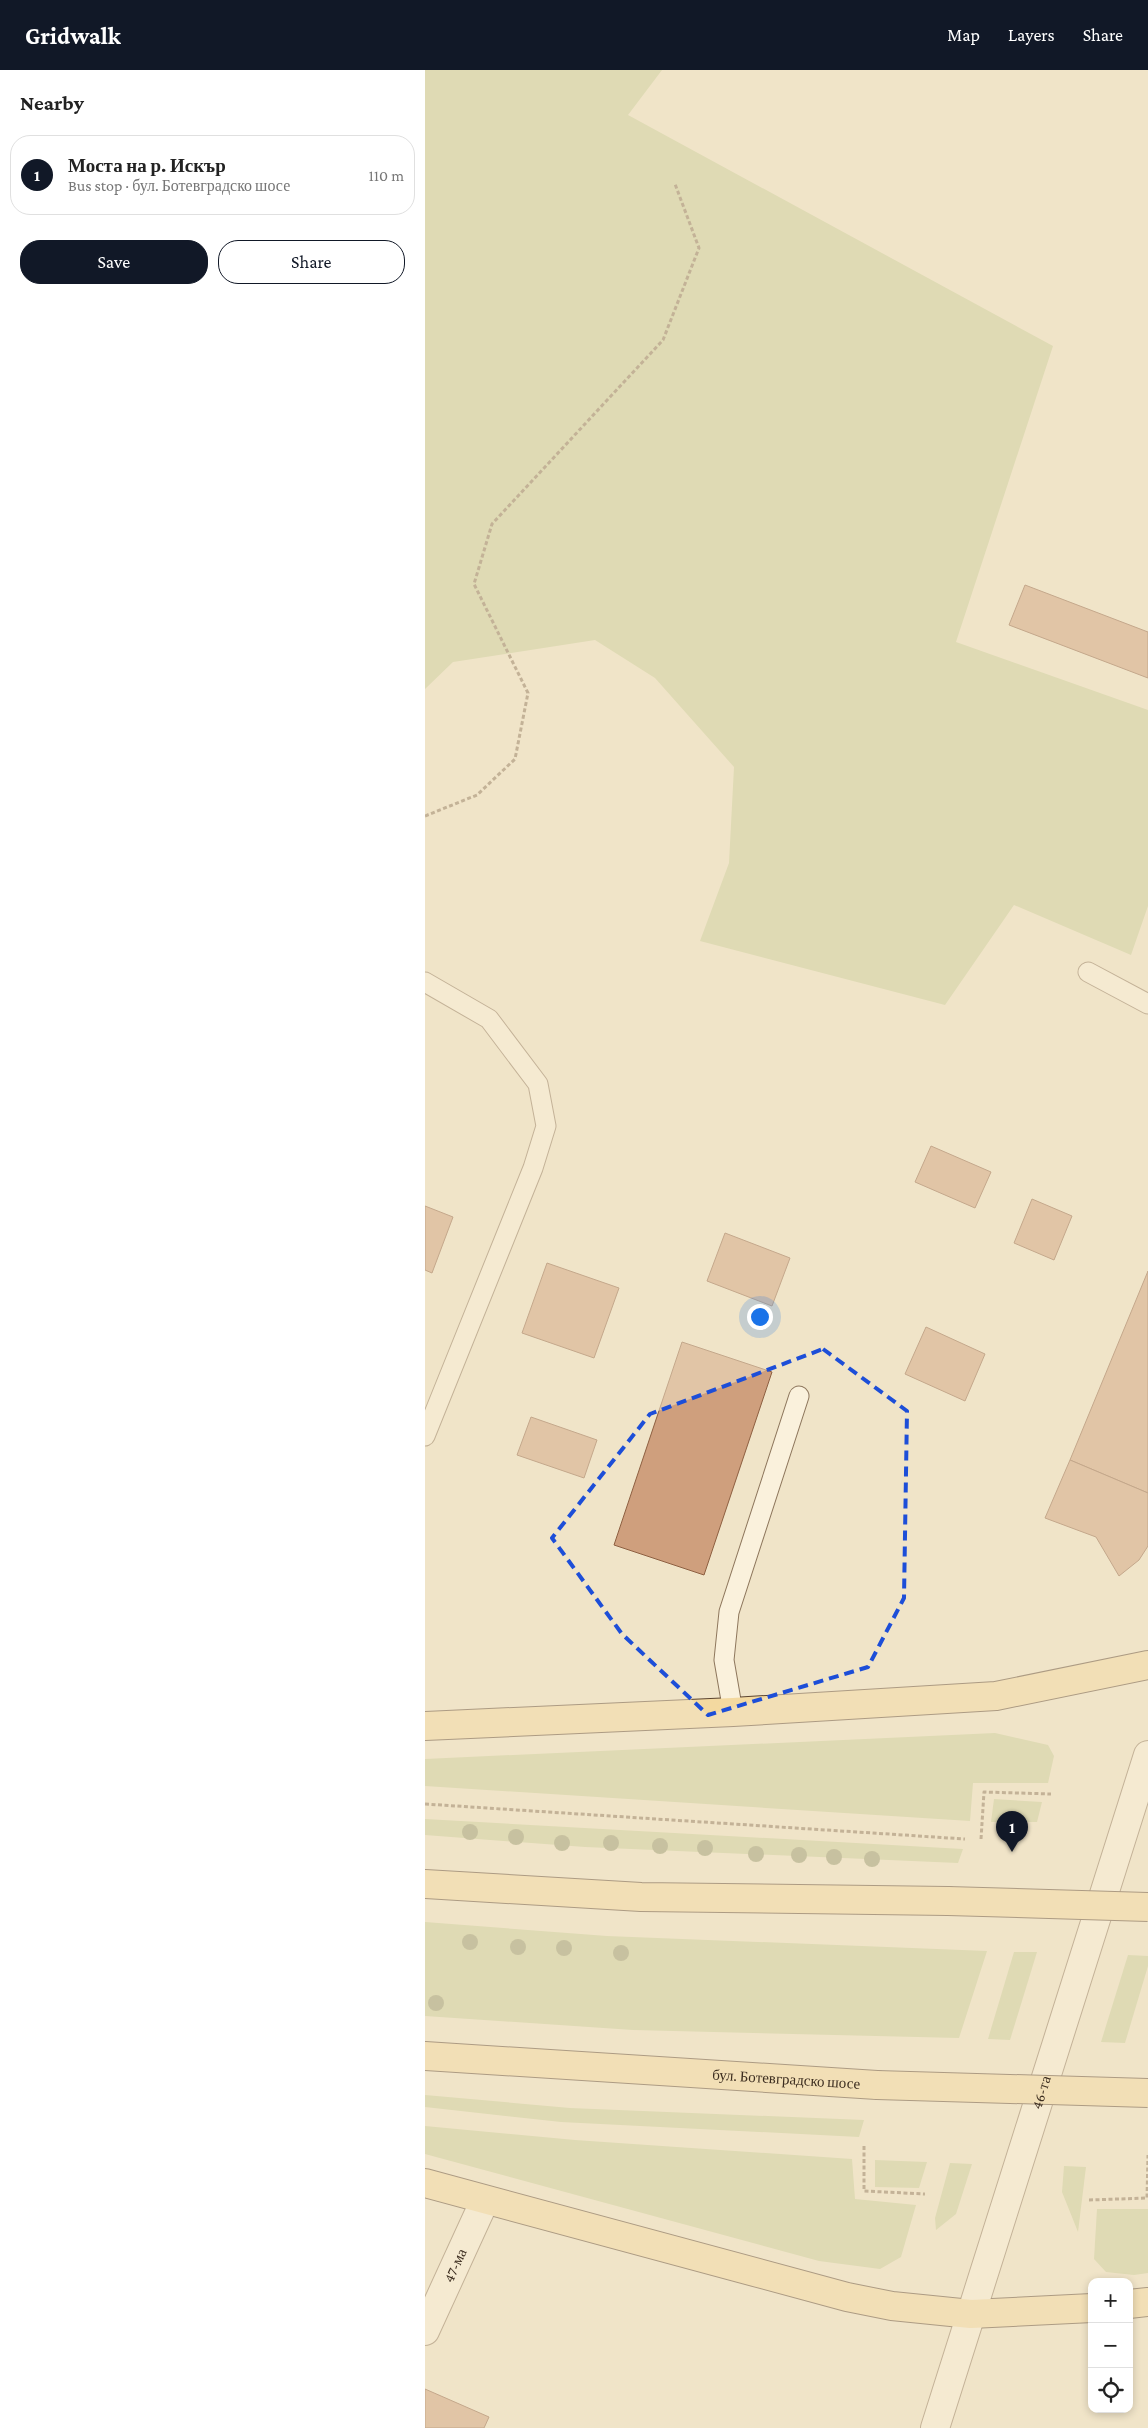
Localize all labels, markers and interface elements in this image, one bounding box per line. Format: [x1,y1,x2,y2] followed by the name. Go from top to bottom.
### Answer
[25,22,121,49] text: Gridwalk
[947,25,980,45] text: Map
[1008,25,1055,45] text: Layers
[1083,25,1123,45] text: Share
[20,91,84,115] text: Nearby
[68,155,226,176] text: Моста на р. Искър
[34,167,40,184] text: 1
[368,167,404,184] text: 110 m
[68,177,290,194] text: Bus stop · бул. Ботевградско шосе
[20,240,208,284] button: Save
[218,240,405,284] button: Share
[747,1304,773,1330] your location
[996,1811,1028,1852] pin: 1
[712,2066,861,2092] street label: бул. Ботевградско шосе
[1028,2073,1054,2111] street label: 46-та
[440,2246,470,2285] street label: 47-ма
[1088,2278,1133,2413] map controls
[1088,2278,1133,2323] button: +
[1088,2323,1133,2368] button: −
[1088,2368,1133,2413] button: locate

